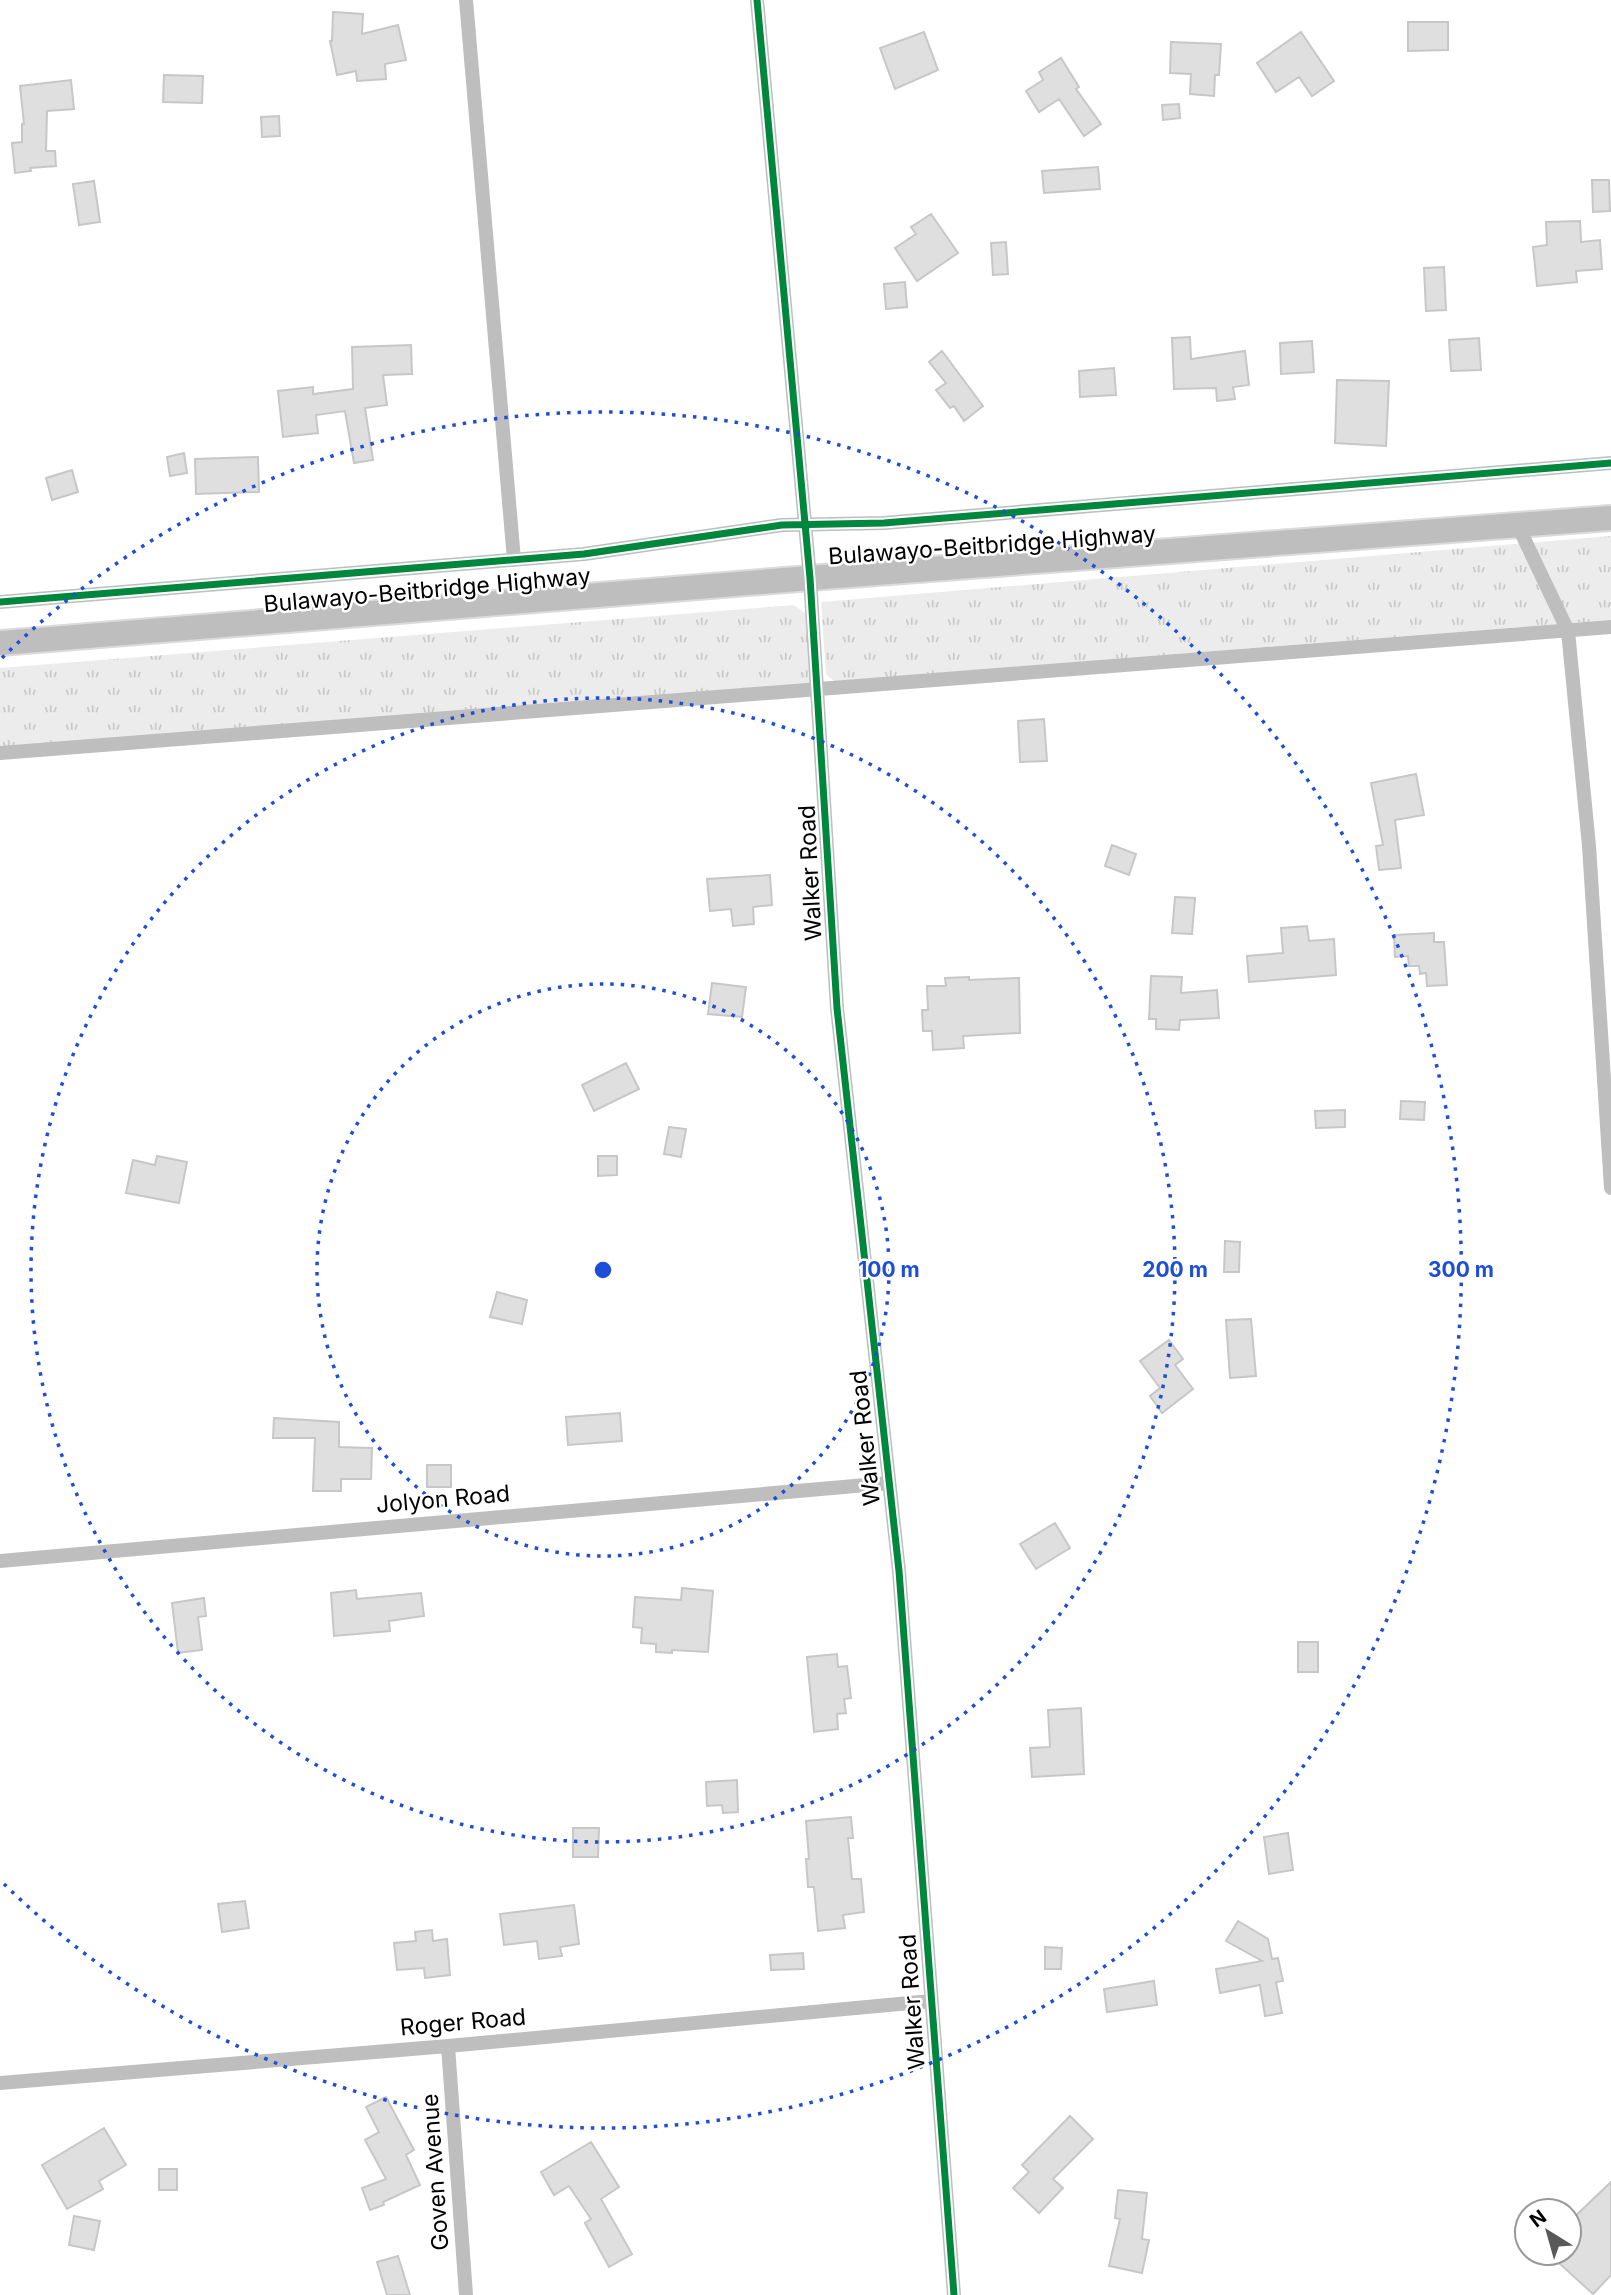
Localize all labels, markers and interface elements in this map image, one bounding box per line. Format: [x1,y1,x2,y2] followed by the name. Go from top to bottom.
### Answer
[827,520,1157,570] street label: Bulawayo-Beitbridge Highway
[262,562,592,618] street label: Bulawayo-Beitbridge Highway
[792,804,828,942] street label: Walker Road
[858,1257,920,1282] text: 100 m
[1142,1257,1208,1282] text: 200 m
[1428,1257,1494,1282] text: 300 m
[591,1258,615,1282] centre of rings
[844,1369,886,1507] street label: Walker Road
[375,1479,511,1519] street label: Jolyon Road
[893,1933,931,2071] street label: Walker Road
[399,2003,527,2041] street label: Roger Road
[416,2093,454,2251] street label: Goven Avenue
[1513,2197,1583,2267] north arrow
[1525,2205,1551,2232] text: N

